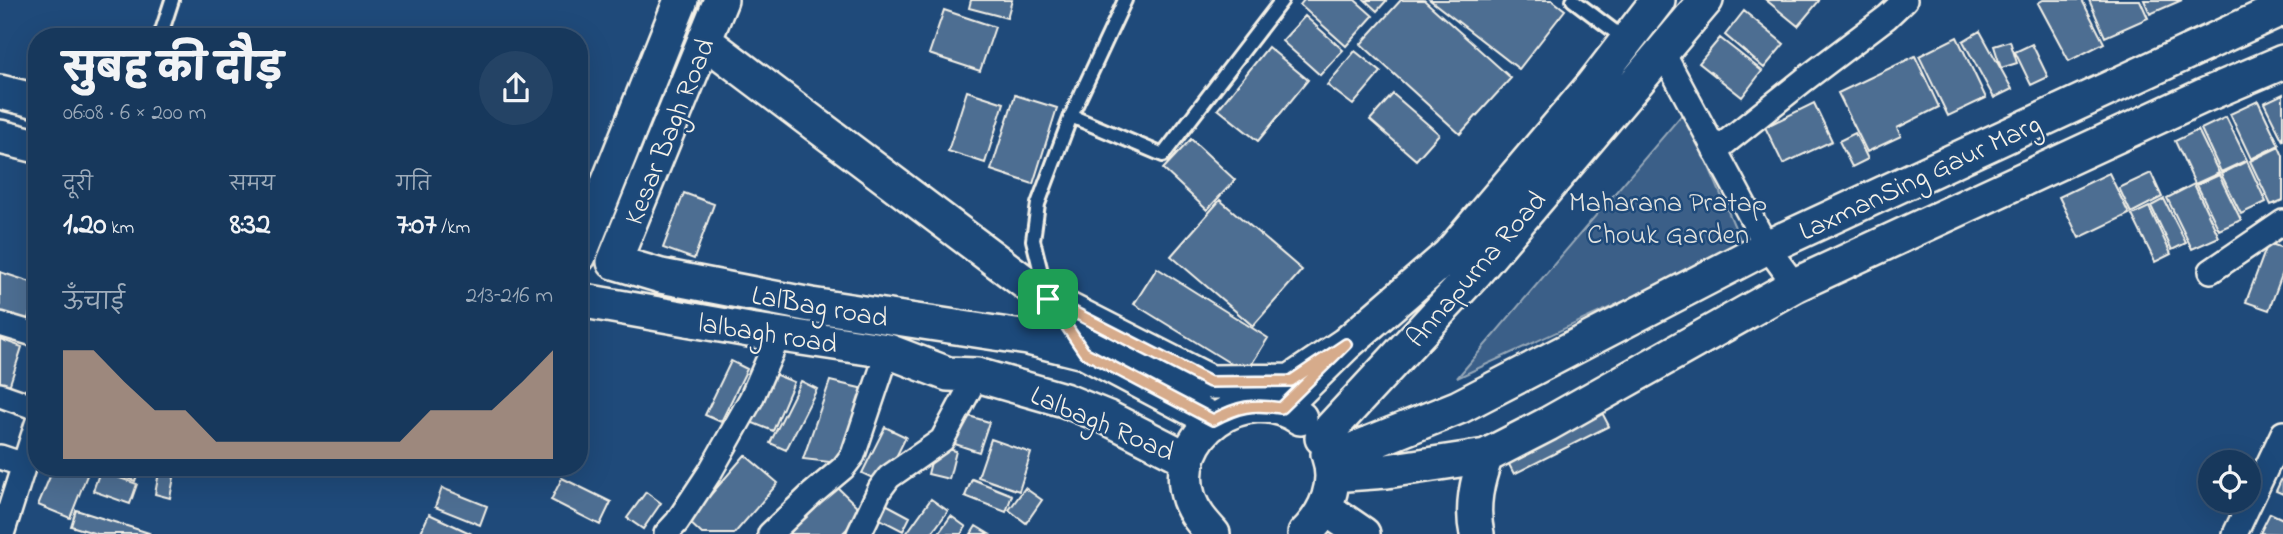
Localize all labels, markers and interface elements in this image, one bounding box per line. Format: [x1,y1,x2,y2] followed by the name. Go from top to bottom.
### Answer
[615,33,727,232] street label: Kesar Bagh Road
[63,43,283,99] text: सुबह की दौड़
[479,51,553,125] button: share
[63,97,206,130] text: 06:08 · 6 × 200 m
[1793,105,2048,253] street label: LaxmanSing Gaur Marg
[63,172,93,199] text: दूरी
[230,172,275,199] text: समय
[396,172,431,199] text: गति
[1398,182,1558,358] street label: Annapurna Road
[1569,184,1767,257] park label: Maharana Pratap Chouk Garden
[63,204,107,248] text: 1.20
[230,204,271,248] text: 8:32
[396,204,437,248] text: 7:07
[107,215,134,242] text: km
[437,215,470,242] text: /km
[1018,269,1078,329] pin
[748,276,891,341] street label: LalBag road
[466,280,553,313] text: 213–216 m
[1029,280,1067,318] icon: arrive
[63,287,125,320] text: ऊँचाई
[695,304,840,367] street label: lalbagh road
[1023,377,1180,474] street label: Lalbagh Road
[2198,450,2261,513] map controls
[2198,450,2261,513] button: locate

